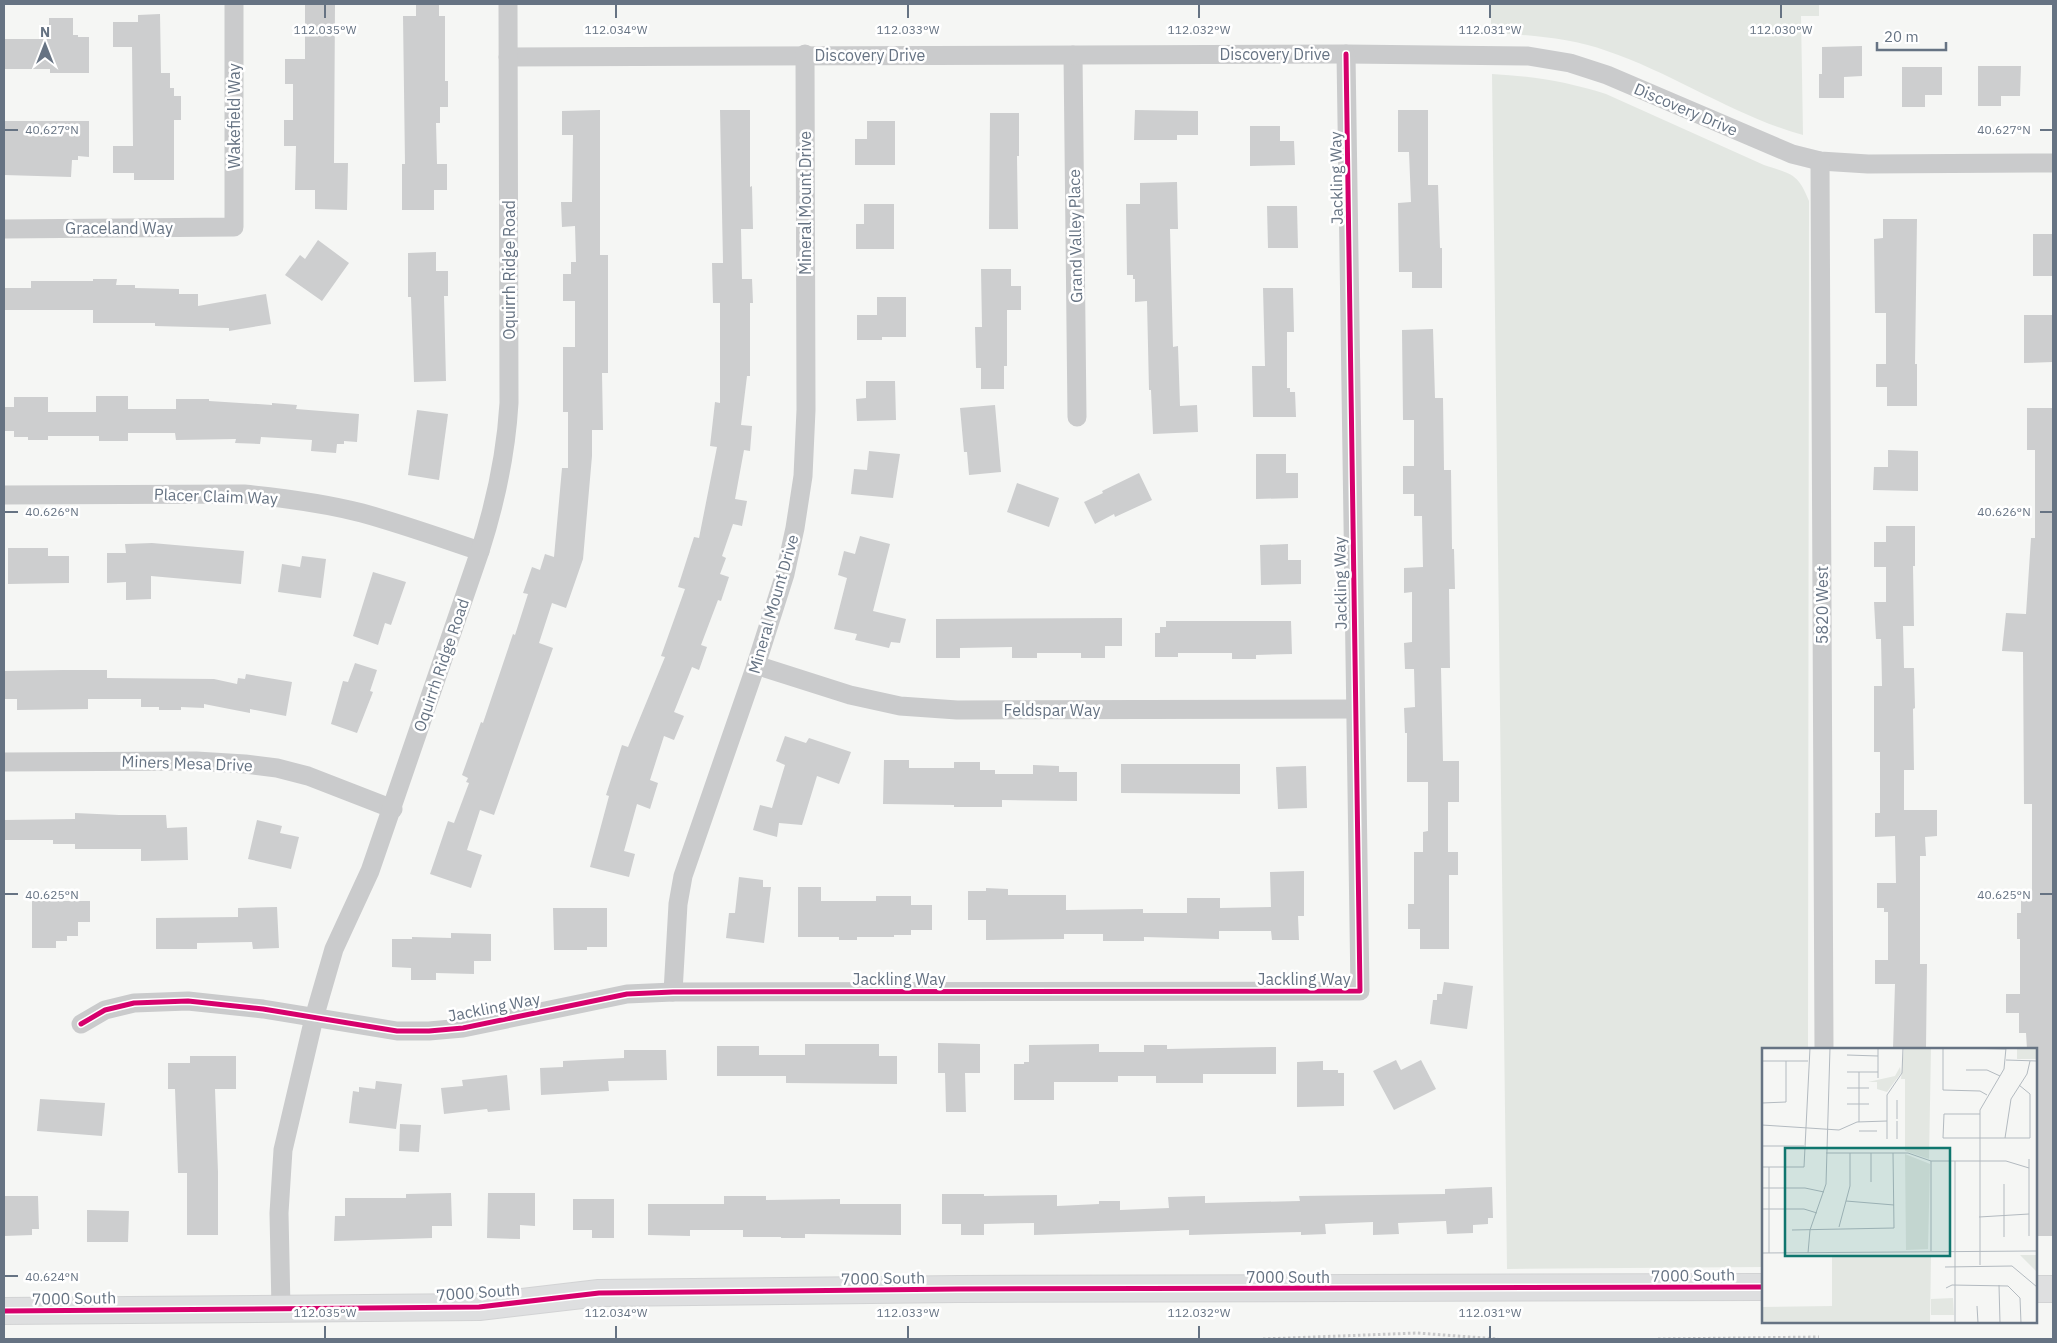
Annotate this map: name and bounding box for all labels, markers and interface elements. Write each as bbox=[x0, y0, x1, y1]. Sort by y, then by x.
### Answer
north arrow bbox=[20, 20, 70, 70]
scale bar bbox=[1877, 20, 1946, 52]
text: 112.035°W bbox=[294, 22, 357, 37]
text: 112.034°W bbox=[585, 22, 648, 37]
text: 112.033°W bbox=[877, 22, 940, 37]
text: 112.032°W bbox=[1168, 22, 1231, 37]
text: 112.031°W bbox=[1459, 22, 1522, 37]
text: 112.030°W bbox=[1750, 22, 1813, 37]
text: N bbox=[40, 23, 50, 41]
text: 20 m bbox=[1884, 27, 1919, 46]
street label: Discovery Drive bbox=[1220, 44, 1331, 64]
street label: Discovery Drive bbox=[815, 45, 926, 65]
street label: Wakefield Way bbox=[224, 63, 244, 169]
street label: Discovery Drive bbox=[1631, 78, 1741, 140]
text: 40.627°N bbox=[25, 122, 79, 137]
text: 40.627°N bbox=[1977, 122, 2031, 137]
street label: Mineral Mount Drive bbox=[795, 131, 815, 275]
street label: Jackling Way bbox=[1325, 131, 1347, 225]
street label: Grand Valley Place bbox=[1064, 169, 1086, 303]
street label: Oquirrh Ridge Road bbox=[499, 200, 519, 340]
street label: Graceland Way bbox=[65, 218, 173, 238]
street label: Placer Claim Way bbox=[154, 484, 278, 508]
text: 40.626°N bbox=[25, 504, 79, 519]
text: 40.626°N bbox=[1977, 504, 2031, 519]
street label: Mineral Mount Drive bbox=[744, 532, 803, 676]
street label: Jackling Way bbox=[1329, 536, 1351, 630]
street label: 5820 West bbox=[1812, 566, 1832, 644]
street label: Oquirrh Ridge Road bbox=[409, 596, 473, 734]
street label: Feldspar Way bbox=[1004, 700, 1100, 720]
street label: Miners Mesa Drive bbox=[121, 751, 253, 775]
text: 40.625°N bbox=[25, 887, 79, 902]
text: 40.625°N bbox=[1977, 887, 2031, 902]
street label: Jackling Way bbox=[852, 969, 946, 989]
street label: Jackling Way bbox=[1257, 969, 1351, 989]
street label: Jackling Way bbox=[446, 988, 542, 1026]
inset map bbox=[1762, 1048, 2037, 1323]
street label: 7000 South bbox=[1651, 1264, 1735, 1286]
street label: 7000 South bbox=[841, 1267, 925, 1289]
street label: 7000 South bbox=[1246, 1267, 1330, 1287]
text: 40.624°N bbox=[25, 1269, 79, 1284]
street label: 7000 South bbox=[435, 1279, 521, 1305]
street label: 7000 South bbox=[32, 1287, 116, 1309]
text: 112.035°W bbox=[294, 1305, 357, 1320]
text: 112.034°W bbox=[585, 1305, 648, 1320]
text: 112.033°W bbox=[877, 1305, 940, 1320]
text: 112.032°W bbox=[1168, 1305, 1231, 1320]
text: 112.031°W bbox=[1459, 1305, 1522, 1320]

